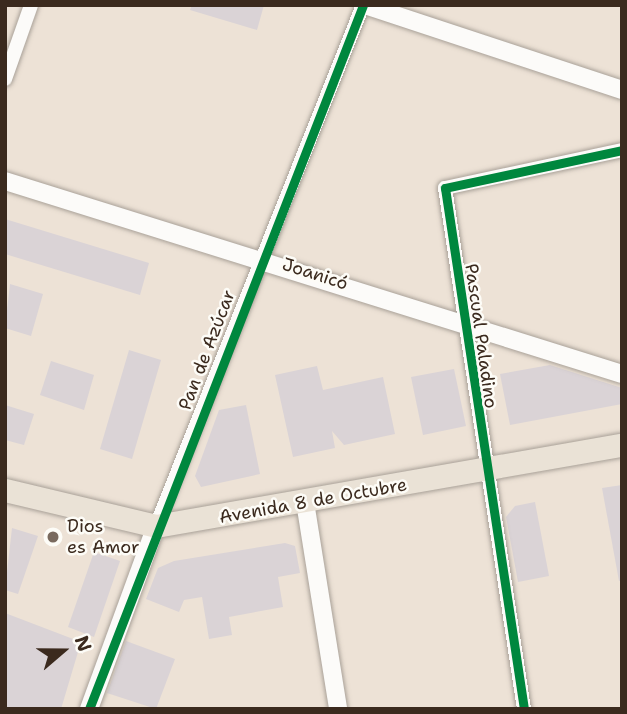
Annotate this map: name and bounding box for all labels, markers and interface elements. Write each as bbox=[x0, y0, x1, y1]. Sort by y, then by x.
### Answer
street label: Joanicó bbox=[279, 253, 351, 295]
street label: Pascual Paladino bbox=[460, 262, 502, 410]
street label: Pan de Azúcar bbox=[174, 287, 240, 413]
street label: Avenida 8 de Octubre bbox=[217, 474, 409, 528]
place label: Dios es Amor bbox=[67, 516, 140, 558]
marker: Dios es Amor bbox=[45, 529, 61, 545]
north arrow bbox=[28, 616, 98, 686]
text: N bbox=[69, 632, 98, 655]

